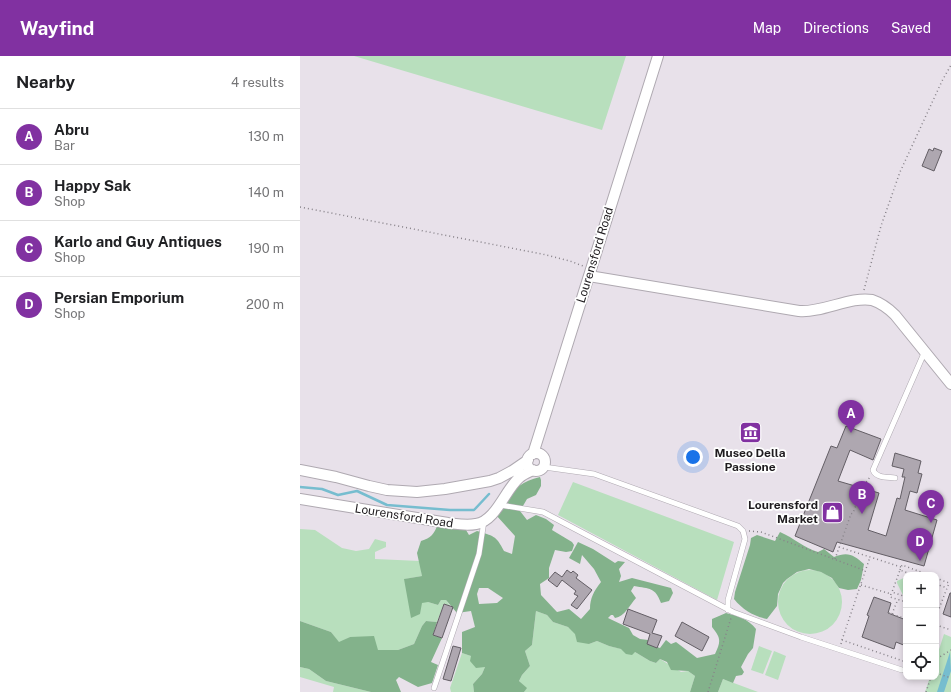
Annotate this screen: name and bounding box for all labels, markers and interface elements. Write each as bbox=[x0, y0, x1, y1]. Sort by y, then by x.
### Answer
text: Wayfind bbox=[20, 17, 94, 39]
text: Map bbox=[753, 20, 781, 36]
text: Directions bbox=[803, 20, 869, 36]
text: Saved bbox=[891, 20, 931, 36]
text: Nearby bbox=[16, 72, 75, 92]
text: 4 results bbox=[231, 75, 284, 90]
text: Abru bbox=[54, 121, 89, 138]
text: A bbox=[24, 129, 34, 144]
text: 130 m bbox=[248, 129, 284, 144]
text: Bar bbox=[54, 138, 75, 153]
text: Happy Sak bbox=[54, 177, 131, 194]
text: B bbox=[25, 185, 33, 200]
text: 140 m bbox=[248, 185, 284, 200]
text: Shop bbox=[54, 194, 85, 209]
street label: Lourensford Road bbox=[574, 205, 616, 305]
text: Karlo and Guy Antiques bbox=[54, 233, 222, 250]
text: C bbox=[24, 241, 34, 256]
text: 190 m bbox=[248, 241, 284, 256]
text: Shop bbox=[54, 250, 85, 265]
text: Persian Emporium bbox=[54, 289, 184, 306]
text: D bbox=[24, 297, 34, 312]
text: 200 m bbox=[246, 297, 284, 312]
text: Shop bbox=[54, 306, 85, 321]
pin: A bbox=[838, 400, 864, 433]
museum icon: Museo Della Passione bbox=[737, 419, 763, 445]
place label: Museo Della Passione bbox=[715, 446, 786, 474]
your location bbox=[683, 447, 703, 467]
pin: B bbox=[849, 481, 875, 514]
pin: C bbox=[918, 490, 944, 523]
place label: Lourensford Market bbox=[748, 498, 818, 526]
shop icon: Lourensford Market bbox=[820, 499, 846, 525]
street label: Lourensford Road bbox=[354, 501, 454, 531]
pin: D bbox=[907, 528, 933, 561]
map controls bbox=[903, 572, 939, 680]
button: + bbox=[903, 572, 939, 608]
button: − bbox=[903, 608, 939, 644]
button: locate bbox=[903, 644, 939, 680]

